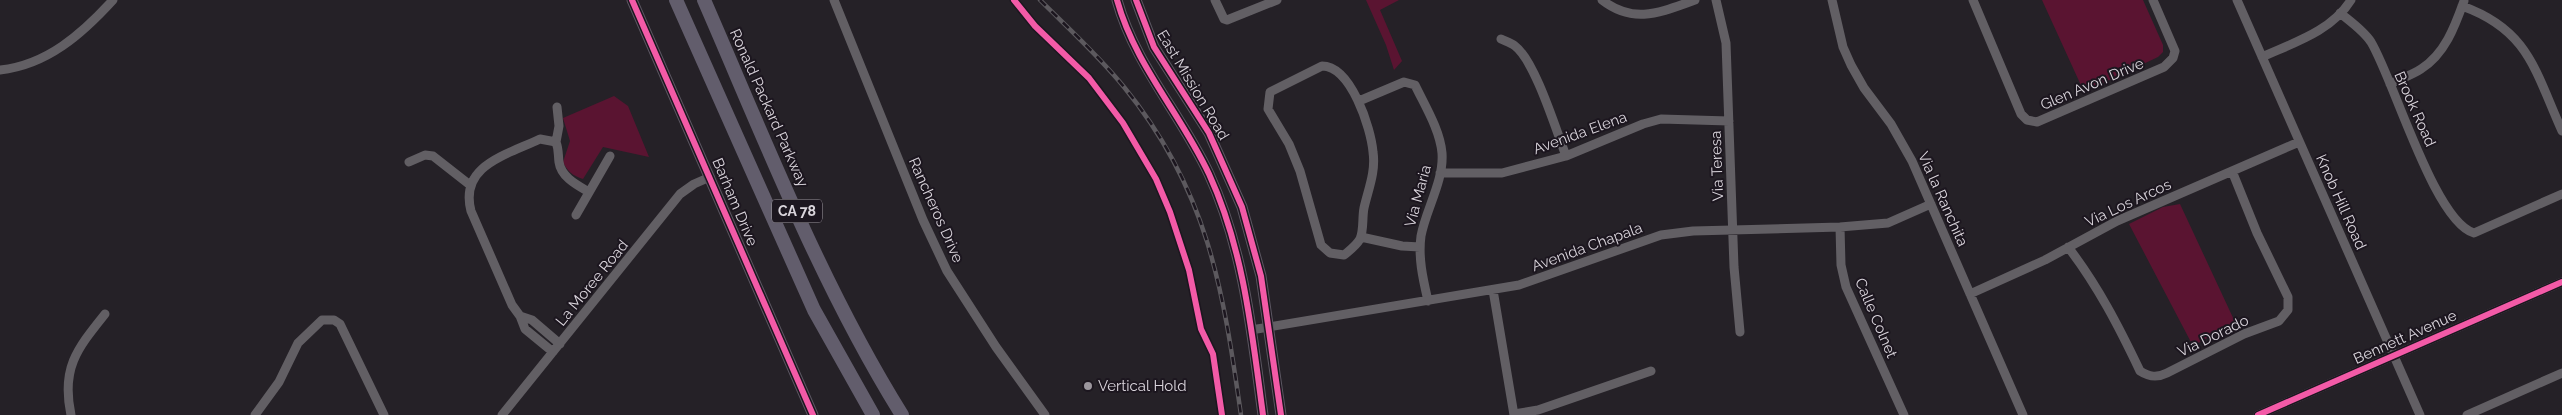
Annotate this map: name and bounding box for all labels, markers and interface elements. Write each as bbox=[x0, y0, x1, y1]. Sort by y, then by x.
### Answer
street label: Ronald Packard Parkway bbox=[726, 26, 812, 190]
street label: East Mission Road bbox=[1153, 27, 1233, 143]
street label: Glen Avon Drive bbox=[2038, 54, 2146, 114]
street label: Brook Road bbox=[2390, 69, 2440, 149]
street label: Avenida Elena bbox=[1531, 108, 1629, 158]
street label: Via Teresa bbox=[1707, 130, 1727, 202]
street label: Via la Ranchita bbox=[1914, 149, 1972, 249]
street label: Knob Hill Road bbox=[2312, 152, 2370, 252]
street label: Barham Drive bbox=[708, 155, 762, 249]
street label: Rancheros Drive bbox=[905, 155, 967, 266]
street label: Via Maria bbox=[1401, 163, 1435, 229]
street label: Via Los Arcos bbox=[2082, 175, 2174, 231]
road number: CA 78 bbox=[772, 200, 822, 222]
street label: Avenida Chapala bbox=[1529, 219, 1645, 275]
street label: La Moree Road bbox=[552, 236, 632, 330]
street label: Calle Colnet bbox=[1851, 275, 1901, 361]
street label: Bennett Avenue bbox=[2351, 306, 2460, 368]
street label: Via Dorado bbox=[2175, 311, 2252, 361]
place label: Vertical Hold bbox=[1098, 377, 1187, 395]
marker: Vertical Hold bbox=[1082, 380, 1094, 392]

